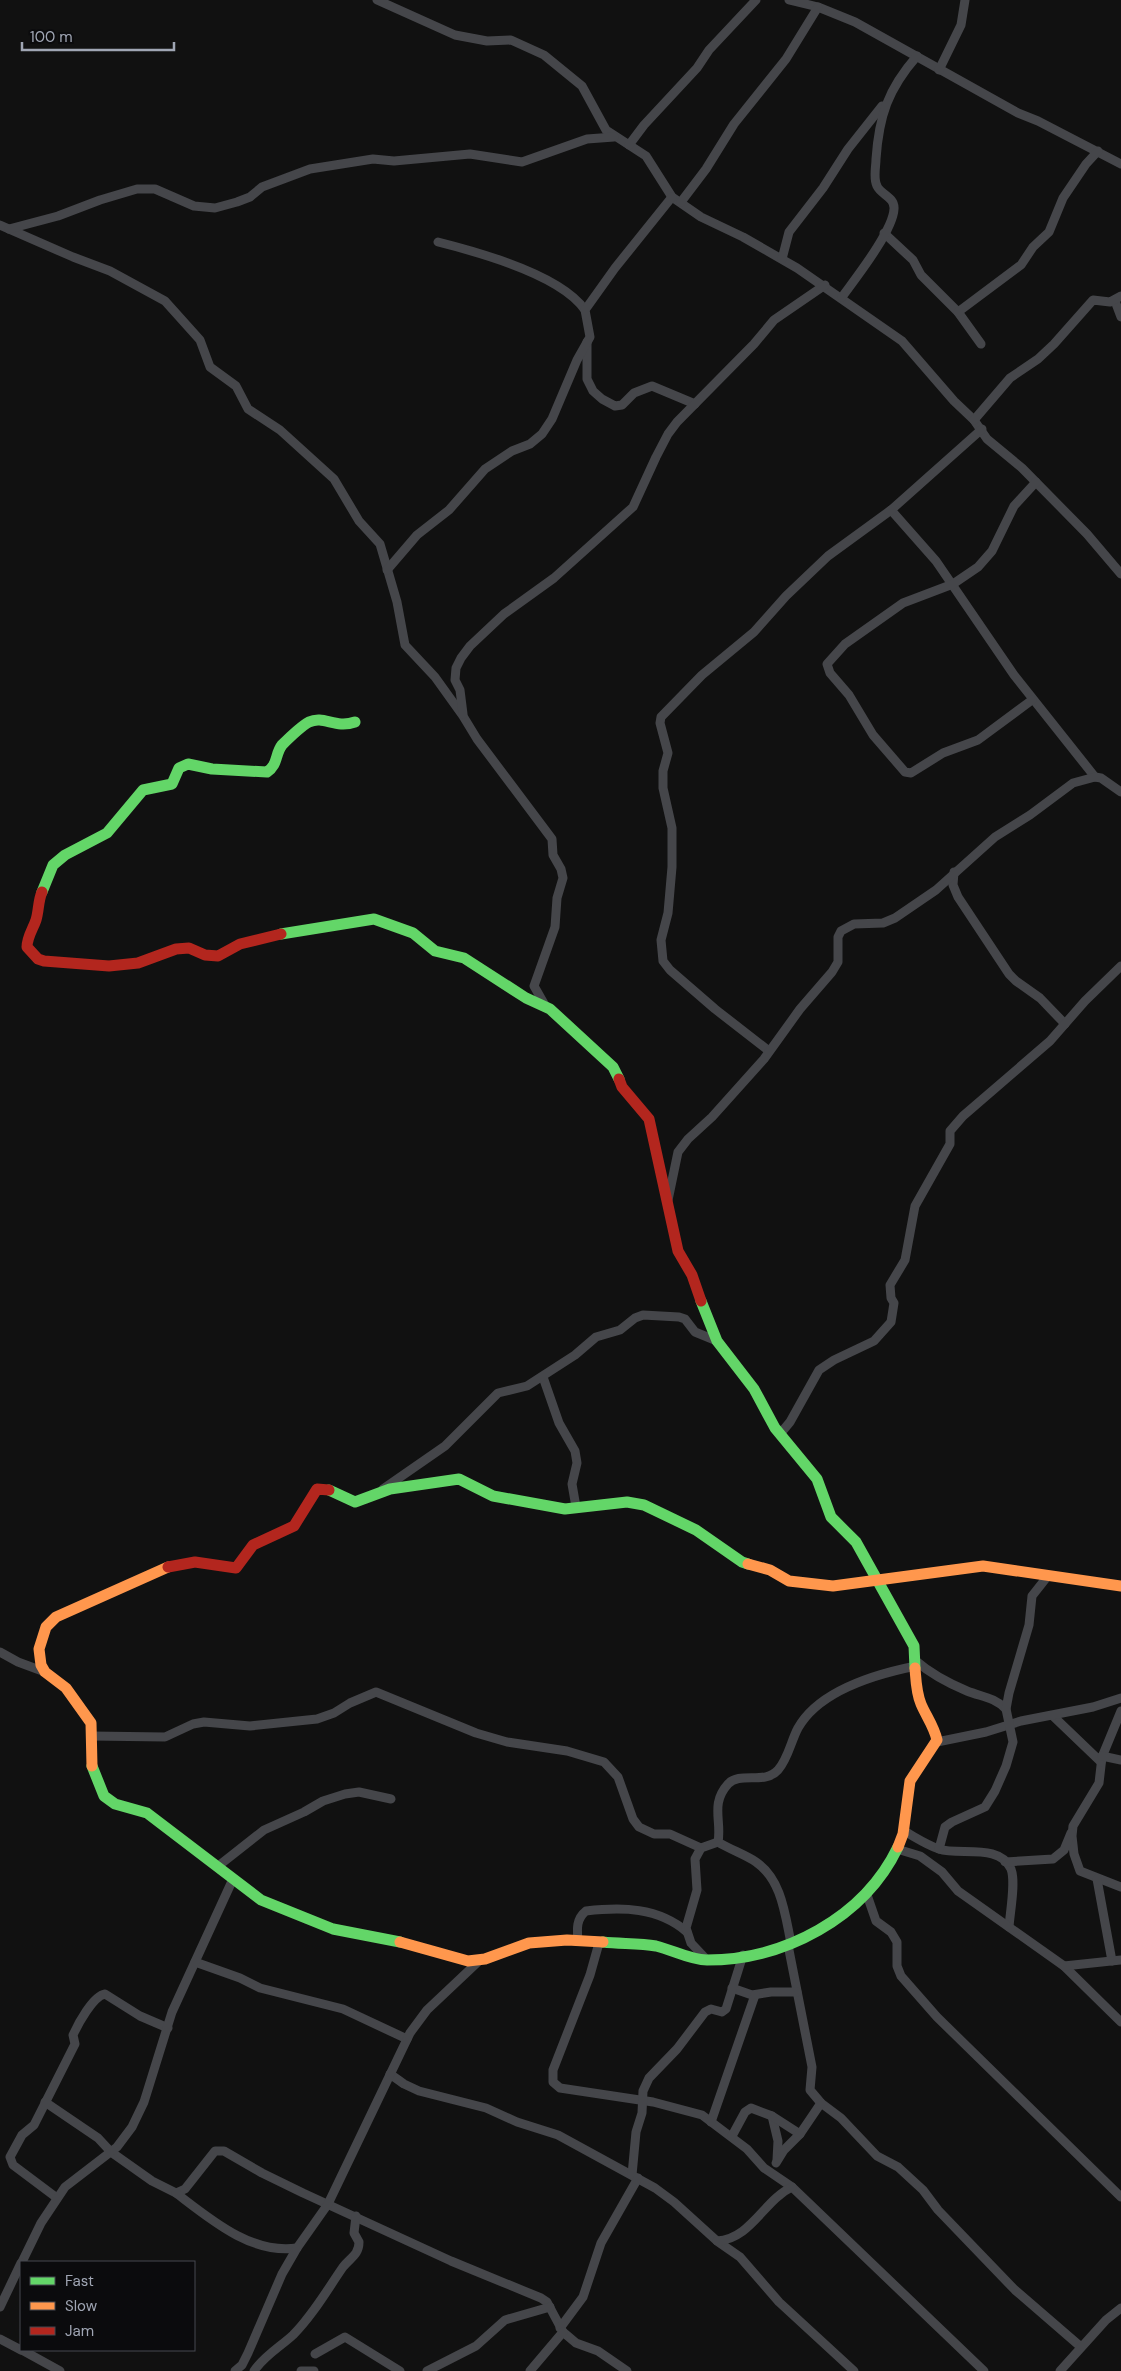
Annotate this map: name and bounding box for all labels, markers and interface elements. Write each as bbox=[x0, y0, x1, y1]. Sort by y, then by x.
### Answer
scale bar bbox=[22, 20, 175, 52]
text: 100 m bbox=[30, 27, 73, 47]
legend bbox=[20, 2261, 195, 2351]
text: Fast bbox=[65, 2271, 94, 2291]
text: Slow bbox=[65, 2296, 98, 2316]
text: Jam bbox=[65, 2321, 94, 2341]

